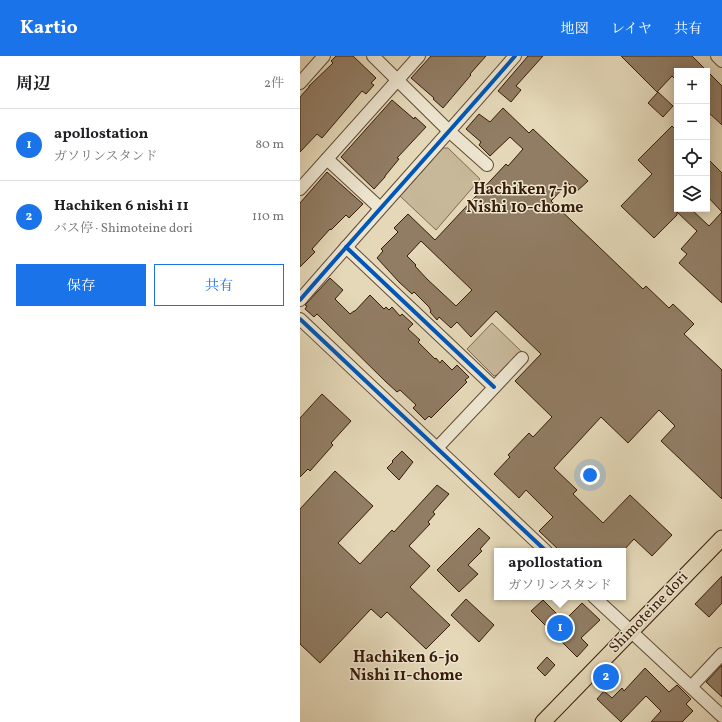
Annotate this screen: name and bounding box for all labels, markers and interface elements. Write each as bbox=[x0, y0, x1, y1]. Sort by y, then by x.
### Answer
text: Kartio bbox=[20, 15, 78, 41]
text: 地図 bbox=[561, 20, 589, 39]
text: レイヤ bbox=[611, 20, 652, 39]
text: 共有 bbox=[674, 20, 702, 39]
map controls bbox=[674, 68, 710, 212]
button: + bbox=[674, 68, 710, 104]
text: 周辺 bbox=[16, 73, 50, 96]
text: 2件 bbox=[264, 75, 284, 93]
button: − bbox=[674, 104, 710, 140]
text: apollostation bbox=[54, 124, 148, 145]
text: 1 bbox=[26, 136, 32, 154]
text: 80 m bbox=[255, 136, 284, 154]
button: locate bbox=[674, 140, 710, 176]
text: ガソリンスタンド bbox=[54, 148, 158, 166]
button: layers bbox=[674, 176, 710, 212]
district label: Hachiken 7-jo Nishi 10-chome bbox=[466, 179, 584, 219]
text: Hachiken 6 nishi 11 bbox=[54, 196, 189, 217]
text: 2 bbox=[26, 208, 32, 226]
text: 110 m bbox=[252, 208, 284, 226]
text: バス停 · Shimoteine dori bbox=[54, 220, 193, 238]
button: 保存 bbox=[16, 264, 146, 306]
button: 共有 bbox=[154, 264, 284, 306]
your location bbox=[580, 465, 600, 485]
popup bbox=[494, 548, 626, 600]
text: apollostation bbox=[508, 553, 603, 574]
street label: Shimoteine dori bbox=[605, 568, 693, 658]
text: ガソリンスタンド bbox=[508, 577, 612, 595]
pin: 1 bbox=[547, 613, 573, 643]
district label: Hachiken 6-jo Nishi 11-chome bbox=[349, 647, 463, 687]
pin: 2 bbox=[593, 662, 619, 692]

